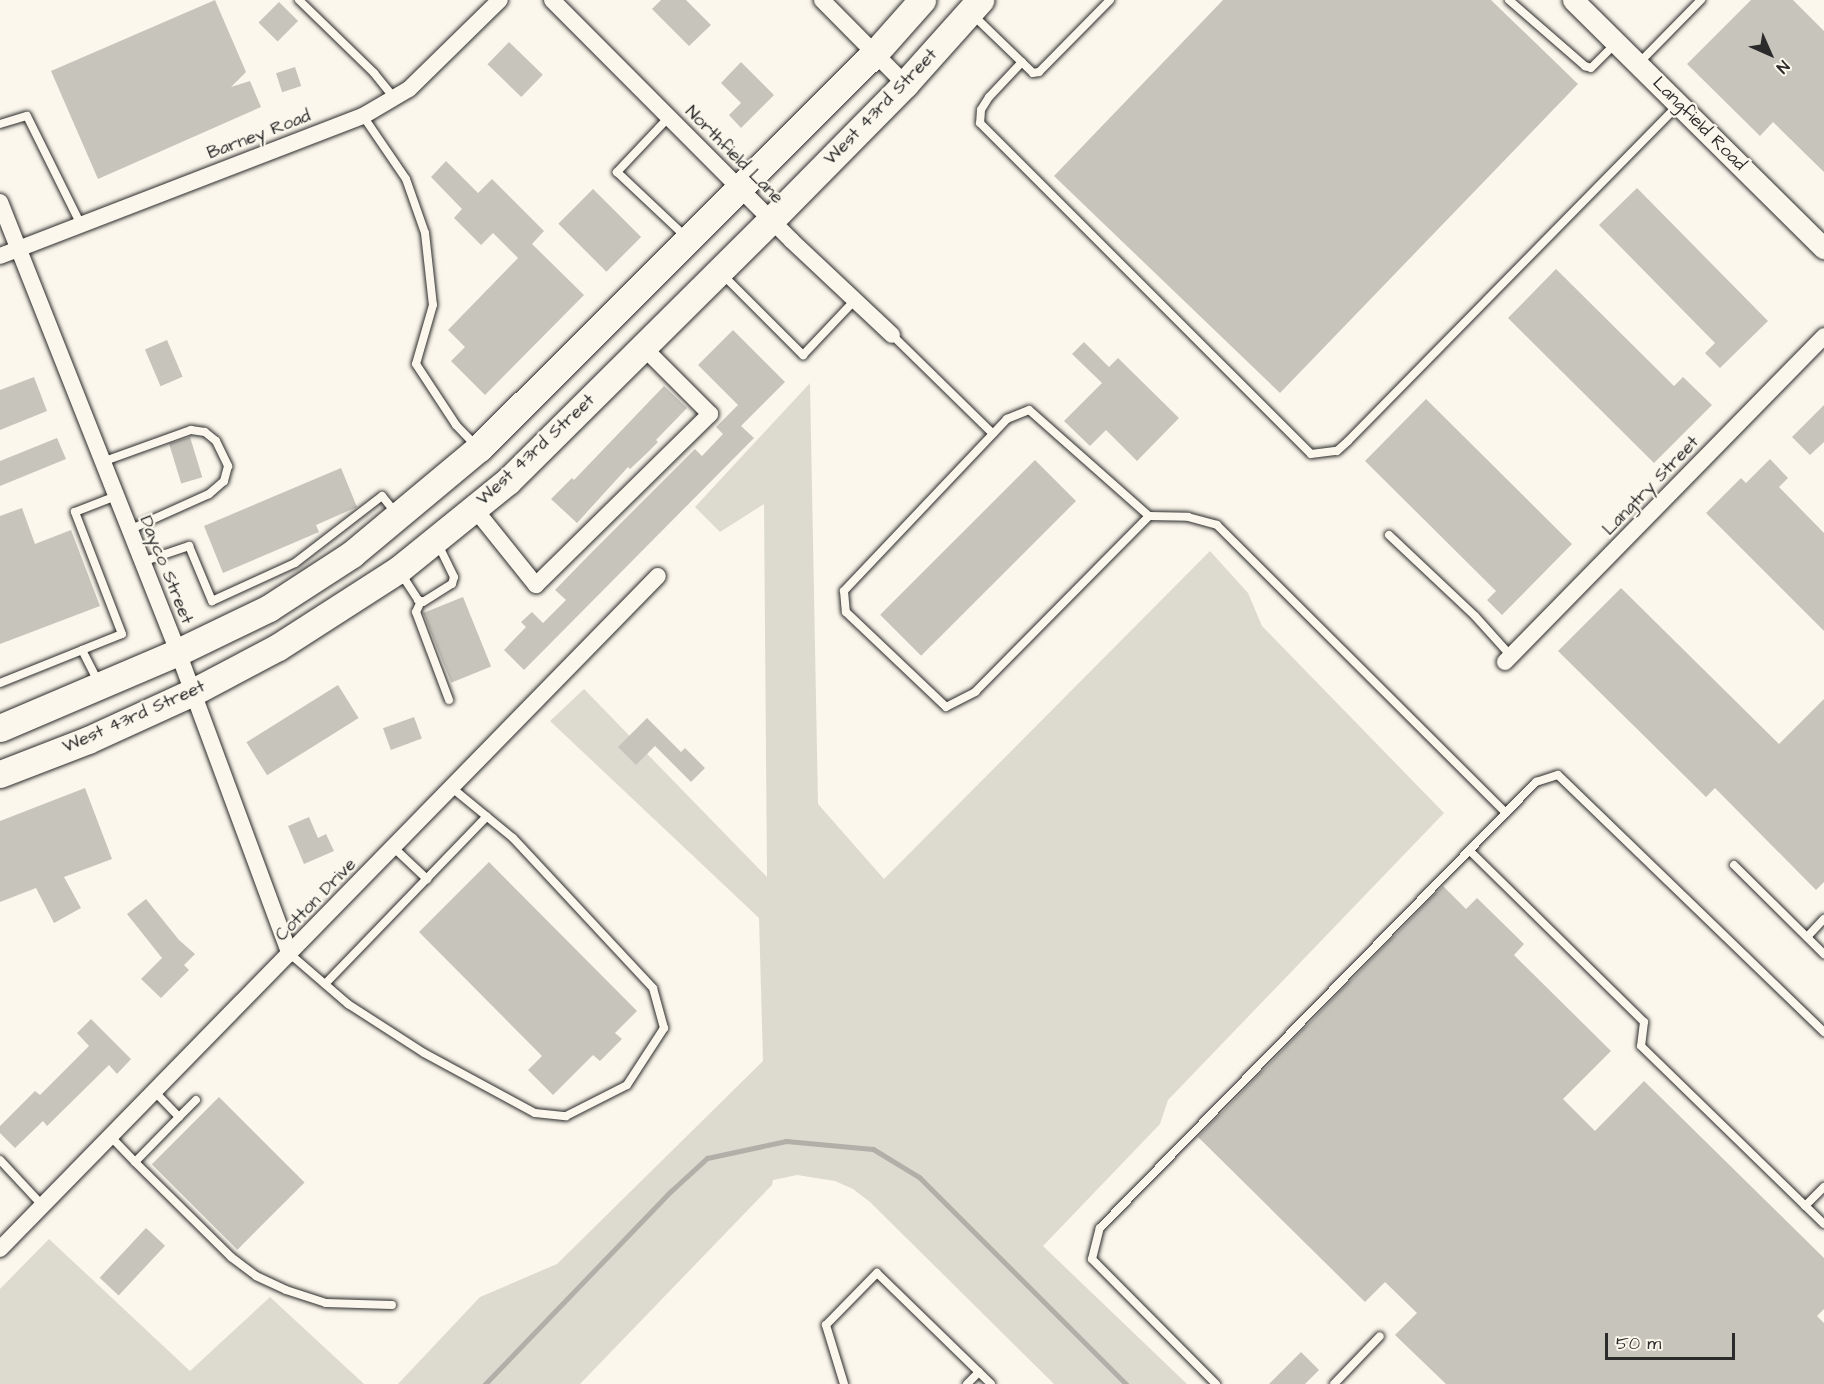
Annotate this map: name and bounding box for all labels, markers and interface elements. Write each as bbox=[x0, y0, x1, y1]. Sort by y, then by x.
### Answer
north arrow bbox=[1740, 24, 1800, 84]
street label: West 43rd Street bbox=[820, 44, 942, 170]
text: N bbox=[1771, 55, 1794, 78]
street label: Langfield Road bbox=[1648, 73, 1750, 175]
street label: Northfield Lane bbox=[680, 101, 788, 209]
street label: Barney Road bbox=[204, 105, 314, 165]
street label: West 43rd Street bbox=[473, 390, 599, 510]
street label: Langtry Street bbox=[1598, 432, 1704, 540]
street label: Dayco Street bbox=[134, 513, 198, 627]
street label: West 43rd Street bbox=[59, 676, 209, 758]
street label: Cotton Drive bbox=[271, 854, 361, 946]
scale bar bbox=[1608, 1321, 1738, 1359]
text: 50 m bbox=[1616, 1331, 1661, 1356]

